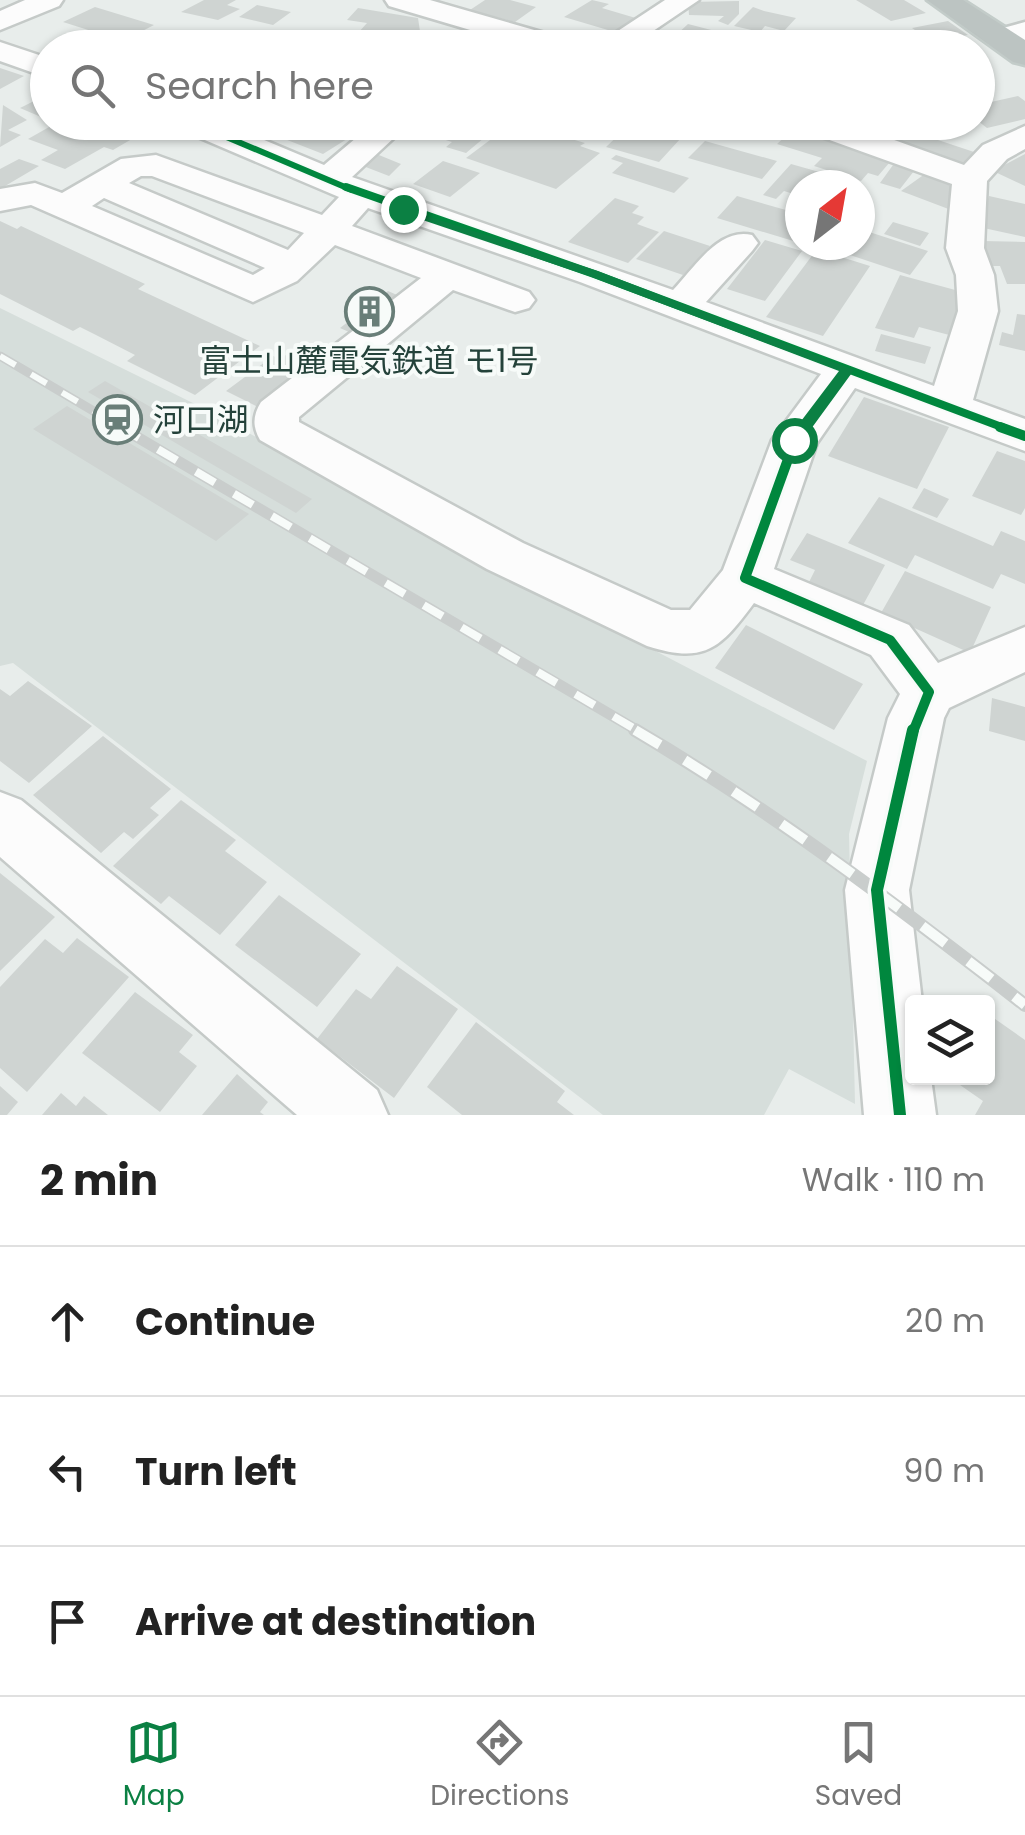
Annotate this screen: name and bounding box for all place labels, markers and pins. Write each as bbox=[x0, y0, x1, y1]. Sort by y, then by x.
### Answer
building icon: 富士山麓電気鉄道 モ1号 bbox=[343, 285, 395, 337]
place label: 富士山麓電気鉄道 モ1号 bbox=[200, 338, 538, 383]
station icon: 河口湖 bbox=[92, 394, 144, 446]
place label: 河口湖 bbox=[153, 397, 249, 442]

